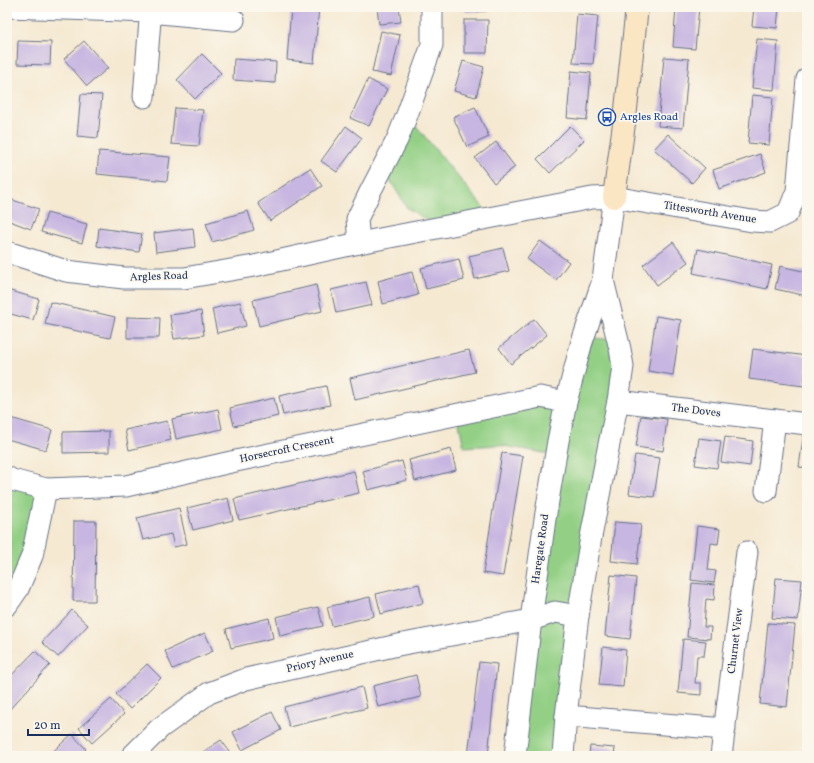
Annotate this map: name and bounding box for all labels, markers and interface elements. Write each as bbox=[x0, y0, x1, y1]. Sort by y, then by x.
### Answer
bus stop icon: Argles Road bbox=[597, 107, 617, 127]
place label: Argles Road bbox=[620, 110, 678, 125]
street label: Tittesworth Avenue bbox=[662, 198, 758, 228]
street label: Argles Road bbox=[130, 268, 188, 286]
street label: The Doves bbox=[670, 401, 722, 422]
street label: Horsecroft Crescent bbox=[238, 433, 336, 467]
street label: Haregate Road bbox=[529, 513, 553, 585]
street label: Churnet View bbox=[725, 607, 748, 675]
street label: Priory Avenue bbox=[285, 647, 355, 677]
scale bar bbox=[28, 711, 89, 737]
text: 20 m bbox=[34, 718, 61, 734]

